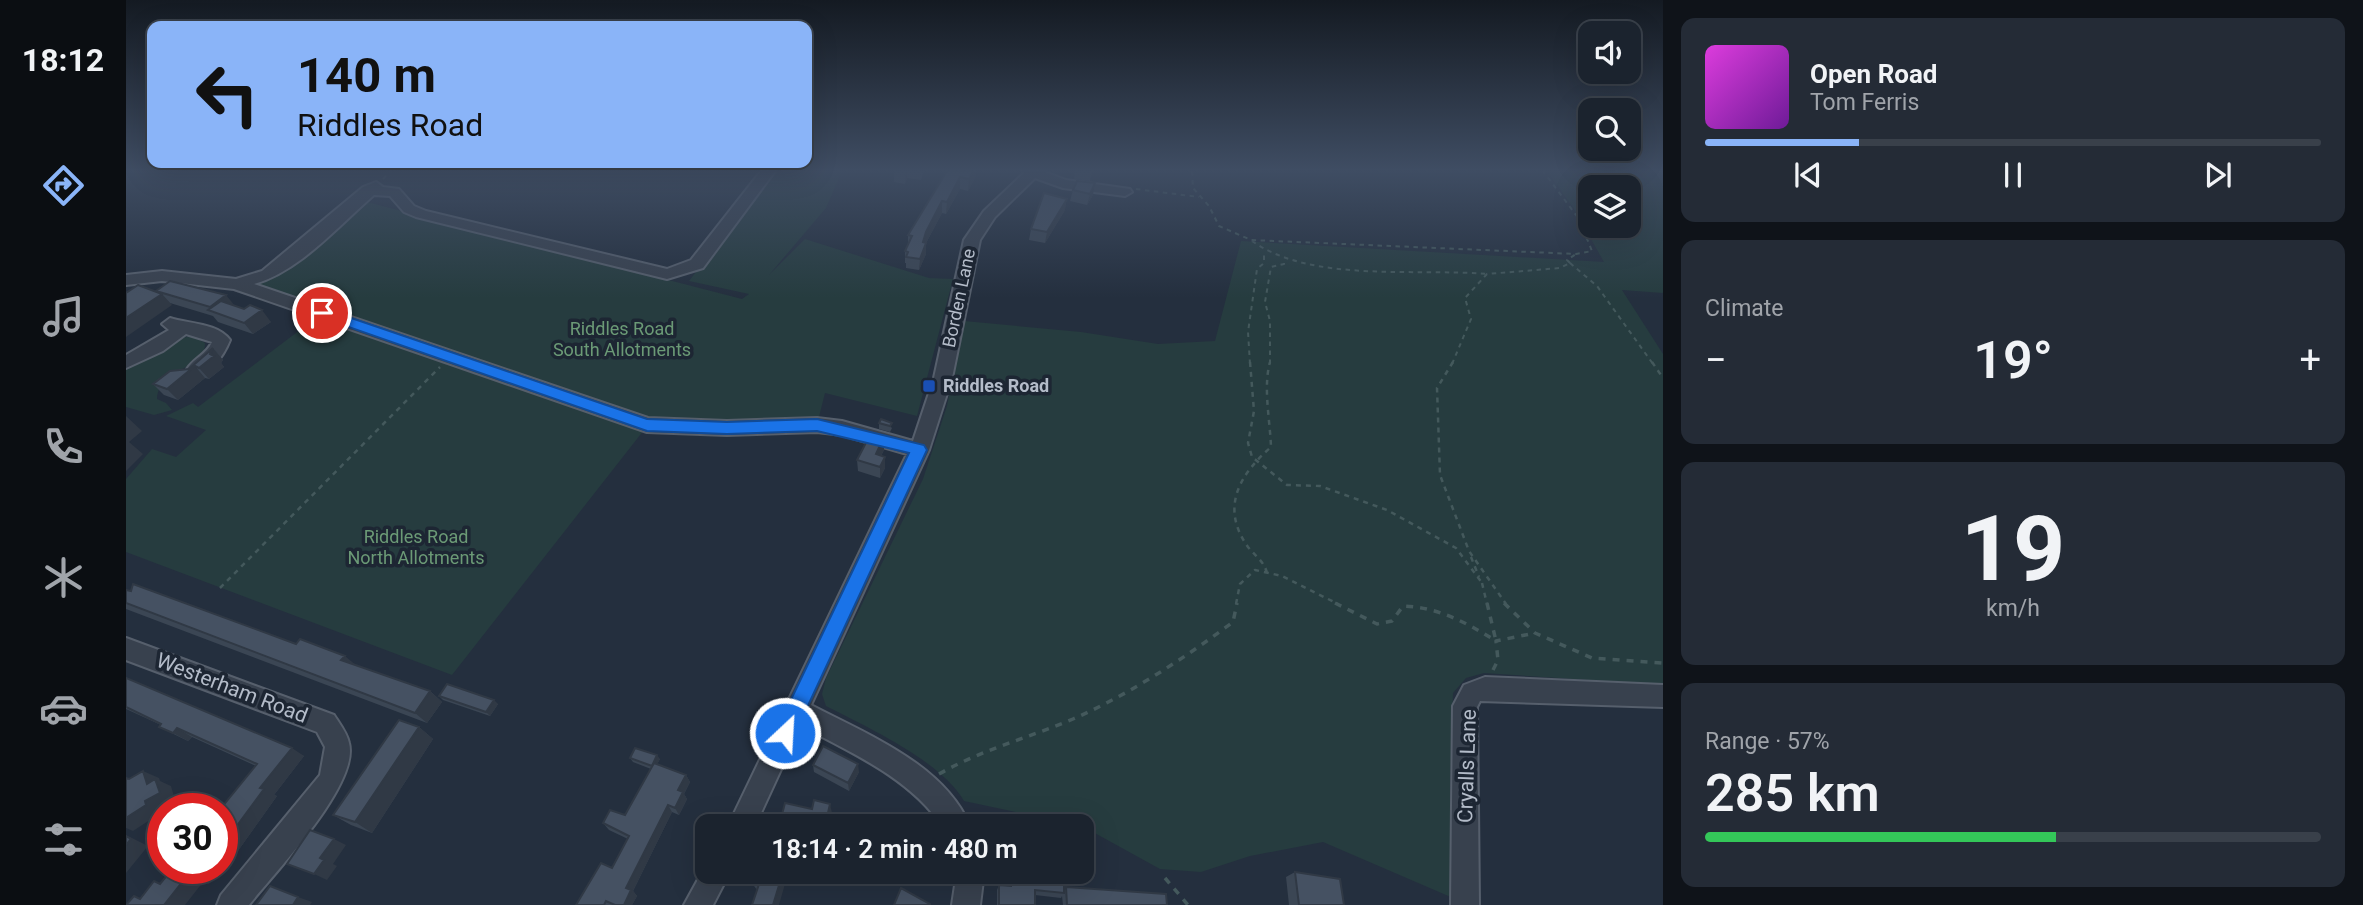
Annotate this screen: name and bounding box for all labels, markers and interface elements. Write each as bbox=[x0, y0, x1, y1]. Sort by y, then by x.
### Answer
map controls bbox=[1578, 21, 1641, 238]
button: sound bbox=[1578, 21, 1641, 84]
text: 18:12 bbox=[22, 41, 104, 79]
text: 140 m bbox=[297, 47, 436, 104]
icon: left bbox=[182, 49, 273, 140]
text: Open Road bbox=[1810, 59, 1938, 89]
text: Tom Ferris bbox=[1810, 89, 1919, 116]
button: search bbox=[1578, 98, 1641, 161]
text: Riddles Road bbox=[297, 106, 483, 144]
icon: previous bbox=[1789, 156, 1827, 194]
icon: pause bbox=[1994, 156, 2032, 194]
icon: next bbox=[2199, 156, 2237, 194]
icon: directions bbox=[39, 161, 88, 210]
button: layers bbox=[1578, 175, 1641, 238]
street label: Borden Lane bbox=[938, 247, 979, 349]
pin bbox=[292, 283, 352, 343]
icon: music bbox=[39, 292, 88, 341]
icon: arrive bbox=[303, 294, 341, 332]
text: Climate bbox=[1705, 295, 1784, 322]
park label: Riddles Road South Allotments bbox=[553, 318, 691, 360]
text: 19° bbox=[1973, 330, 2053, 391]
text: − bbox=[1705, 338, 1727, 382]
text: + bbox=[2299, 338, 2321, 382]
place label: Riddles Road bbox=[943, 375, 1049, 396]
marker: Riddles Road bbox=[921, 378, 937, 394]
icon: phone bbox=[39, 422, 88, 471]
text: 19 bbox=[1961, 496, 2065, 602]
park label: Riddles Road North Allotments bbox=[347, 526, 485, 568]
icon: climate bbox=[39, 553, 88, 602]
text: km/h bbox=[1986, 595, 2040, 622]
street label: Westerham Road bbox=[153, 648, 311, 728]
icon: car bbox=[39, 684, 88, 733]
position arrow bbox=[748, 696, 822, 770]
street label: Cryalls Lane bbox=[1453, 709, 1481, 823]
text: Range · 57% bbox=[1705, 728, 1830, 755]
text: 285 km bbox=[1705, 763, 1880, 824]
speed limit sign: 30 bbox=[147, 793, 238, 884]
icon: filters bbox=[39, 815, 88, 864]
text: 18:14 · 2 min · 480 m bbox=[771, 834, 1018, 864]

